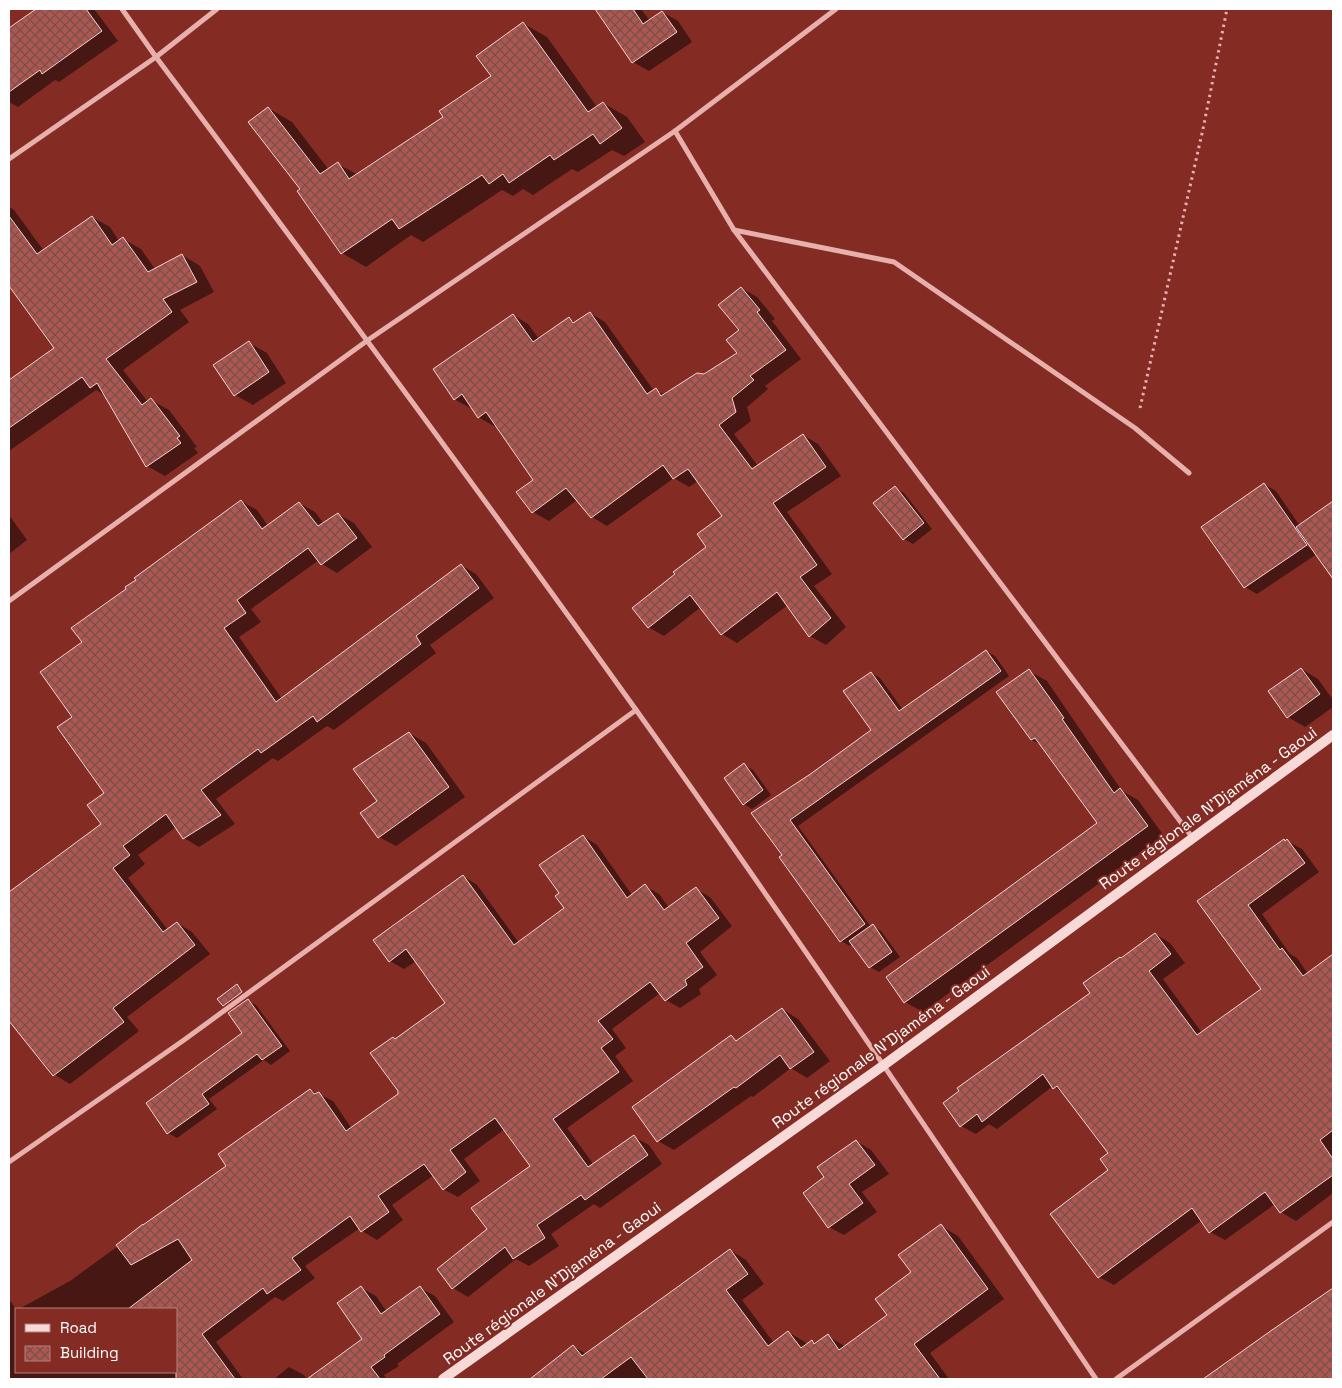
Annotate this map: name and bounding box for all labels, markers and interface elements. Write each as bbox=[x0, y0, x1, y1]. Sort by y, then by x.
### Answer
street label: Route régionale N'Djaména - Gaoui bbox=[1095, 722, 1321, 894]
street label: Route régionale N'Djaména - Gaoui bbox=[768, 961, 994, 1133]
street label: Route régionale N'Djaména - Gaoui bbox=[439, 1197, 665, 1369]
legend bbox=[15, 1308, 178, 1373]
text: Road bbox=[60, 1318, 97, 1337]
text: Building bbox=[60, 1343, 119, 1362]

